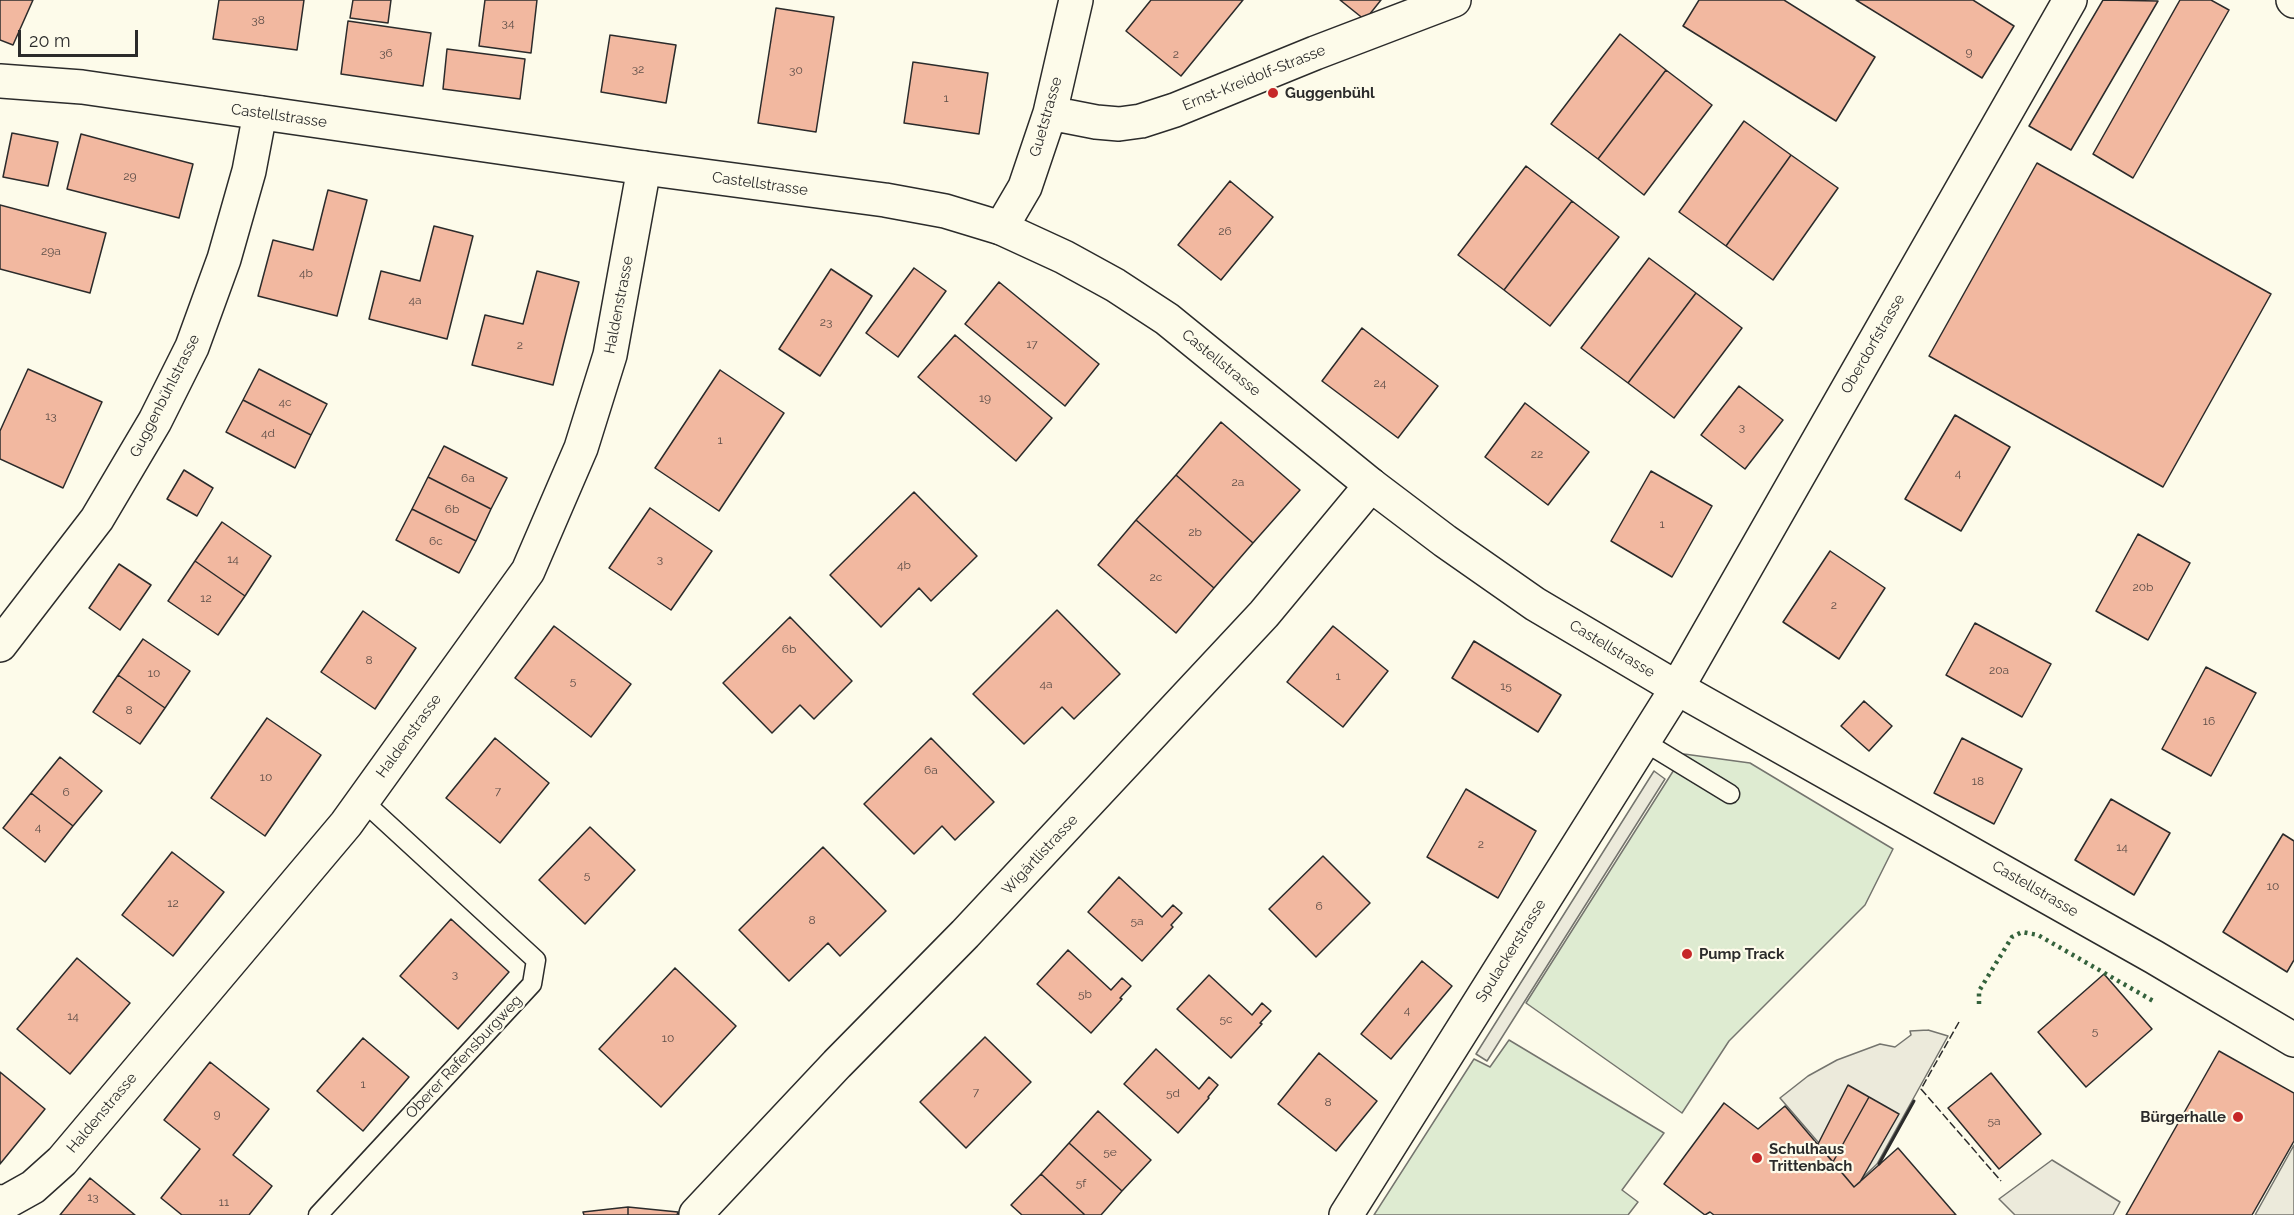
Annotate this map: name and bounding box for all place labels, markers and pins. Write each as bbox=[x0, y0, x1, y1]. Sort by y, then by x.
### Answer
place label: Guggenbühl bbox=[1285, 84, 1375, 102]
marker: Guggenbühl bbox=[1266, 86, 1280, 100]
place label: Pump Track bbox=[1699, 945, 1784, 963]
marker: Pump Track bbox=[1680, 947, 1694, 961]
place label: Bürgerhalle bbox=[2140, 1108, 2226, 1126]
marker: Bürgerhalle bbox=[2231, 1110, 2245, 1124]
place label: Schulhaus Trittenbach bbox=[1769, 1140, 1852, 1175]
marker: Schulhaus Trittenbach bbox=[1750, 1151, 1764, 1165]

